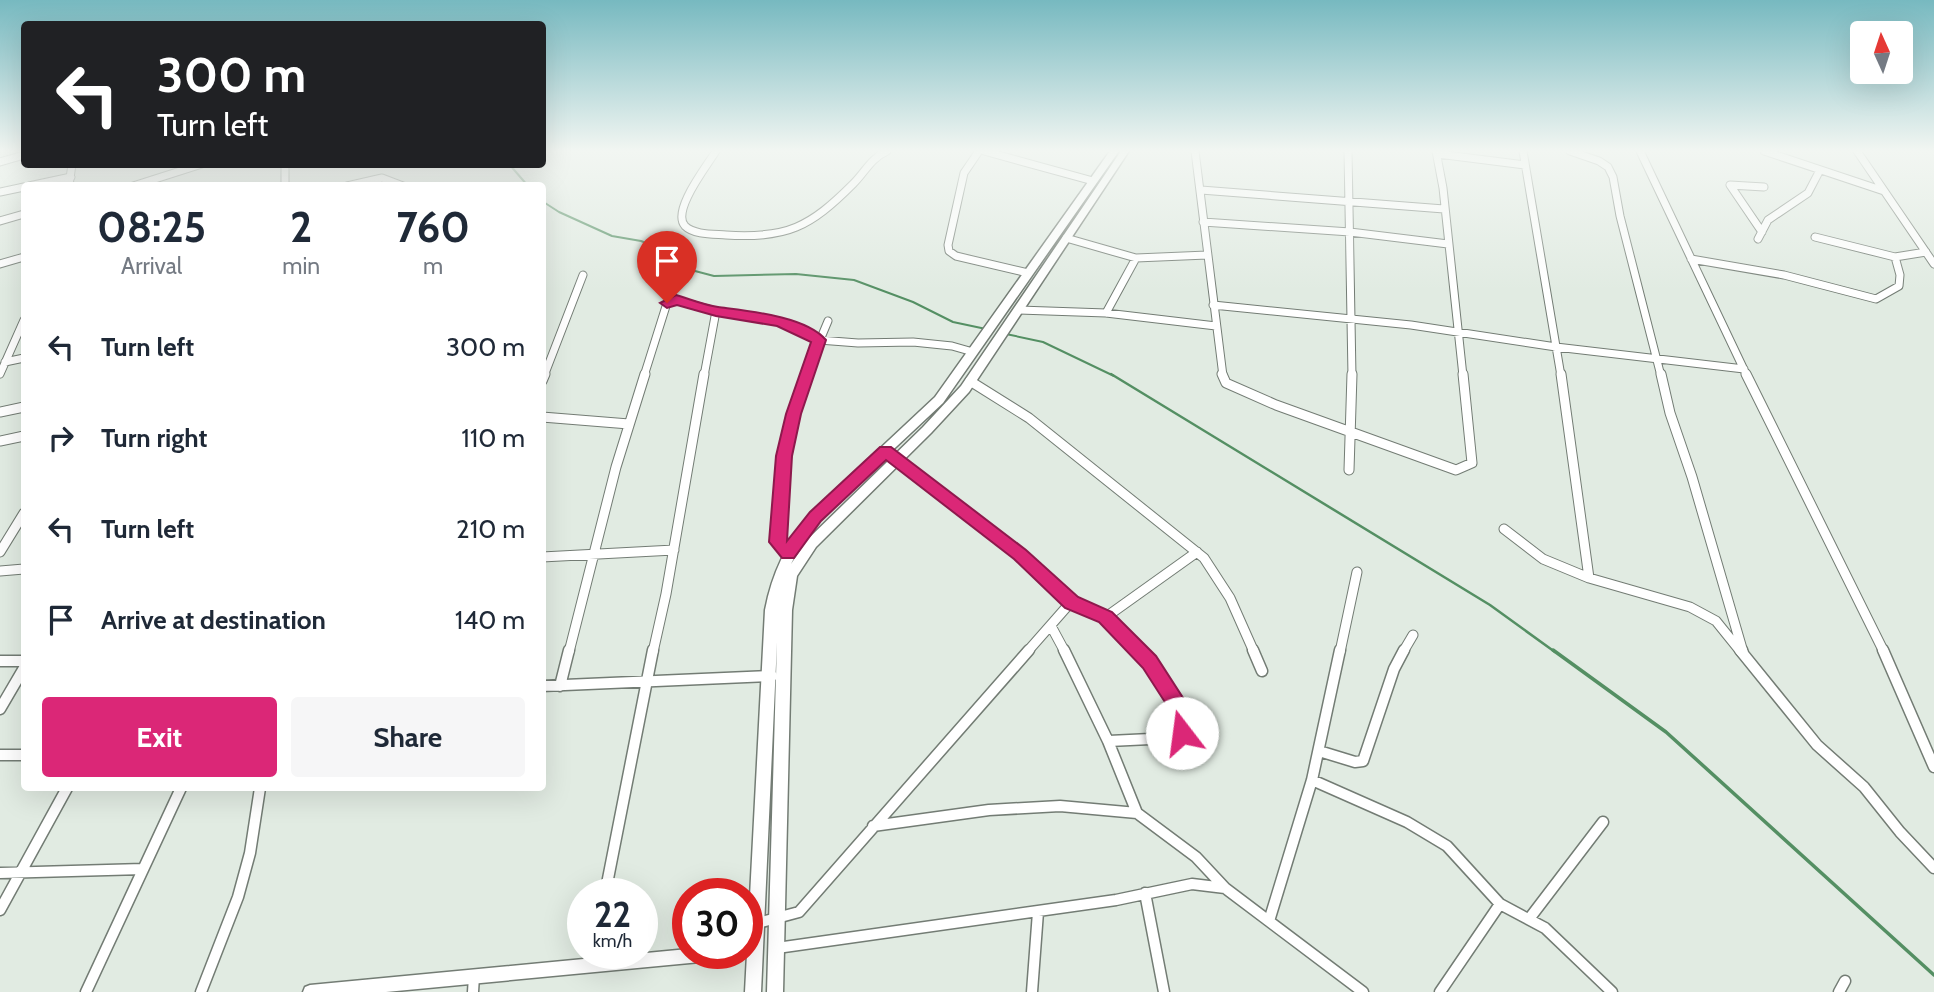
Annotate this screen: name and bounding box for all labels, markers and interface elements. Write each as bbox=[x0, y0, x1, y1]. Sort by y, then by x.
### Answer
north arrow bbox=[1850, 21, 1913, 84]
map controls bbox=[1850, 21, 1913, 84]
text: 300 m bbox=[157, 45, 306, 104]
icon: left bbox=[42, 49, 133, 140]
text: Turn left bbox=[157, 105, 268, 144]
text: 08:25 bbox=[97, 201, 206, 253]
text: 2 bbox=[290, 201, 312, 253]
text: 760 bbox=[396, 201, 470, 253]
pin bbox=[637, 231, 697, 303]
icon: arrive bbox=[648, 242, 686, 280]
text: Arrival bbox=[121, 252, 182, 280]
text: min bbox=[282, 252, 320, 280]
text: m bbox=[423, 252, 443, 280]
icon: left bbox=[42, 328, 80, 366]
text: Turn left bbox=[101, 331, 194, 363]
text: 300 m bbox=[446, 331, 525, 363]
icon: right bbox=[42, 419, 80, 457]
text: Turn right bbox=[101, 422, 207, 454]
text: 110 m bbox=[461, 422, 525, 454]
icon: left bbox=[42, 510, 80, 548]
text: Turn left bbox=[101, 513, 194, 545]
text: 210 m bbox=[456, 513, 525, 545]
icon: arrive bbox=[42, 601, 80, 639]
text: Arrive at destination bbox=[101, 604, 326, 636]
text: 140 m bbox=[455, 604, 525, 636]
position arrow bbox=[1145, 696, 1219, 770]
button: Exit bbox=[42, 697, 277, 777]
button: Share bbox=[291, 697, 525, 777]
speed limit sign: 30 bbox=[672, 878, 763, 969]
text: 22 bbox=[594, 893, 631, 936]
text: km/h bbox=[593, 930, 632, 952]

